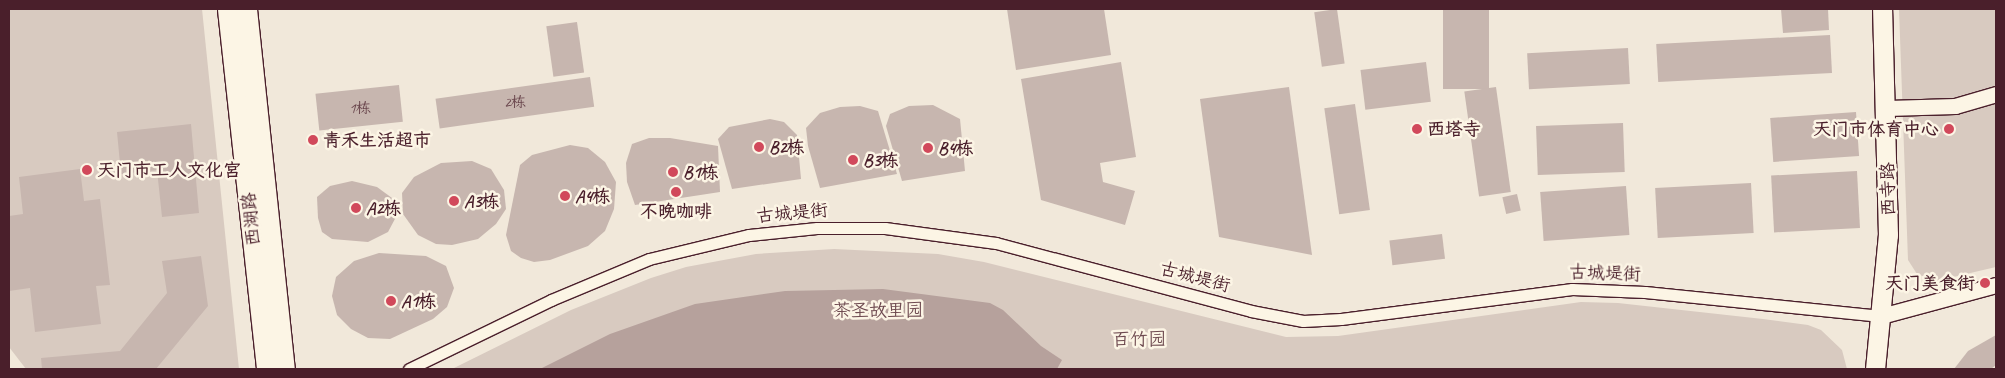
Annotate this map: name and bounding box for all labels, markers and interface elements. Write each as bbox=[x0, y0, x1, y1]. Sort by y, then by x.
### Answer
house number: 2栋 bbox=[504, 94, 526, 112]
house number: 1栋 bbox=[349, 100, 371, 118]
place label: 西塔寺 bbox=[1427, 118, 1481, 140]
place label: 天门市体育中心 bbox=[1813, 118, 1939, 140]
marker: 西塔寺 bbox=[1411, 123, 1423, 135]
marker: 天门市体育中心 bbox=[1943, 123, 1955, 135]
place label: 青禾生活超市 bbox=[323, 129, 431, 151]
marker: 青禾生活超市 bbox=[307, 134, 319, 146]
place label: B2栋 bbox=[769, 136, 805, 158]
place label: B4栋 bbox=[938, 137, 974, 159]
marker: B2栋 bbox=[753, 141, 765, 153]
marker: B4栋 bbox=[922, 142, 934, 154]
place label: B3栋 bbox=[863, 149, 899, 171]
marker: B3栋 bbox=[847, 154, 859, 166]
place label: 天门市工人文化宫 bbox=[97, 159, 241, 181]
place label: B1栋 bbox=[683, 161, 719, 183]
street label: 西寺路 bbox=[1877, 162, 1899, 216]
marker: 天门市工人文化宫 bbox=[81, 164, 93, 176]
marker: B1栋 bbox=[667, 166, 679, 178]
place label: A4栋 bbox=[575, 185, 610, 207]
marker: 不晚咖啡 bbox=[670, 186, 682, 198]
place label: A3栋 bbox=[464, 190, 499, 212]
marker: A4栋 bbox=[559, 190, 571, 202]
street label: 西湖路 bbox=[237, 191, 265, 247]
marker: A3栋 bbox=[448, 195, 460, 207]
place label: A2栋 bbox=[366, 197, 401, 219]
street label: 古城堤街 bbox=[755, 199, 829, 227]
place label: 不晚咖啡 bbox=[640, 200, 712, 222]
marker: A2栋 bbox=[350, 202, 362, 214]
street label: 古城堤街 bbox=[1157, 257, 1233, 297]
street label: 古城堤街 bbox=[1569, 261, 1641, 285]
place label: 天门美食街 bbox=[1885, 272, 1975, 294]
marker: 天门美食街 bbox=[1979, 277, 1991, 289]
place label: A1栋 bbox=[401, 290, 436, 312]
marker: A1栋 bbox=[385, 295, 397, 307]
park label: 茶圣故里园 bbox=[833, 299, 923, 321]
park label: 百竹园 bbox=[1112, 328, 1166, 350]

